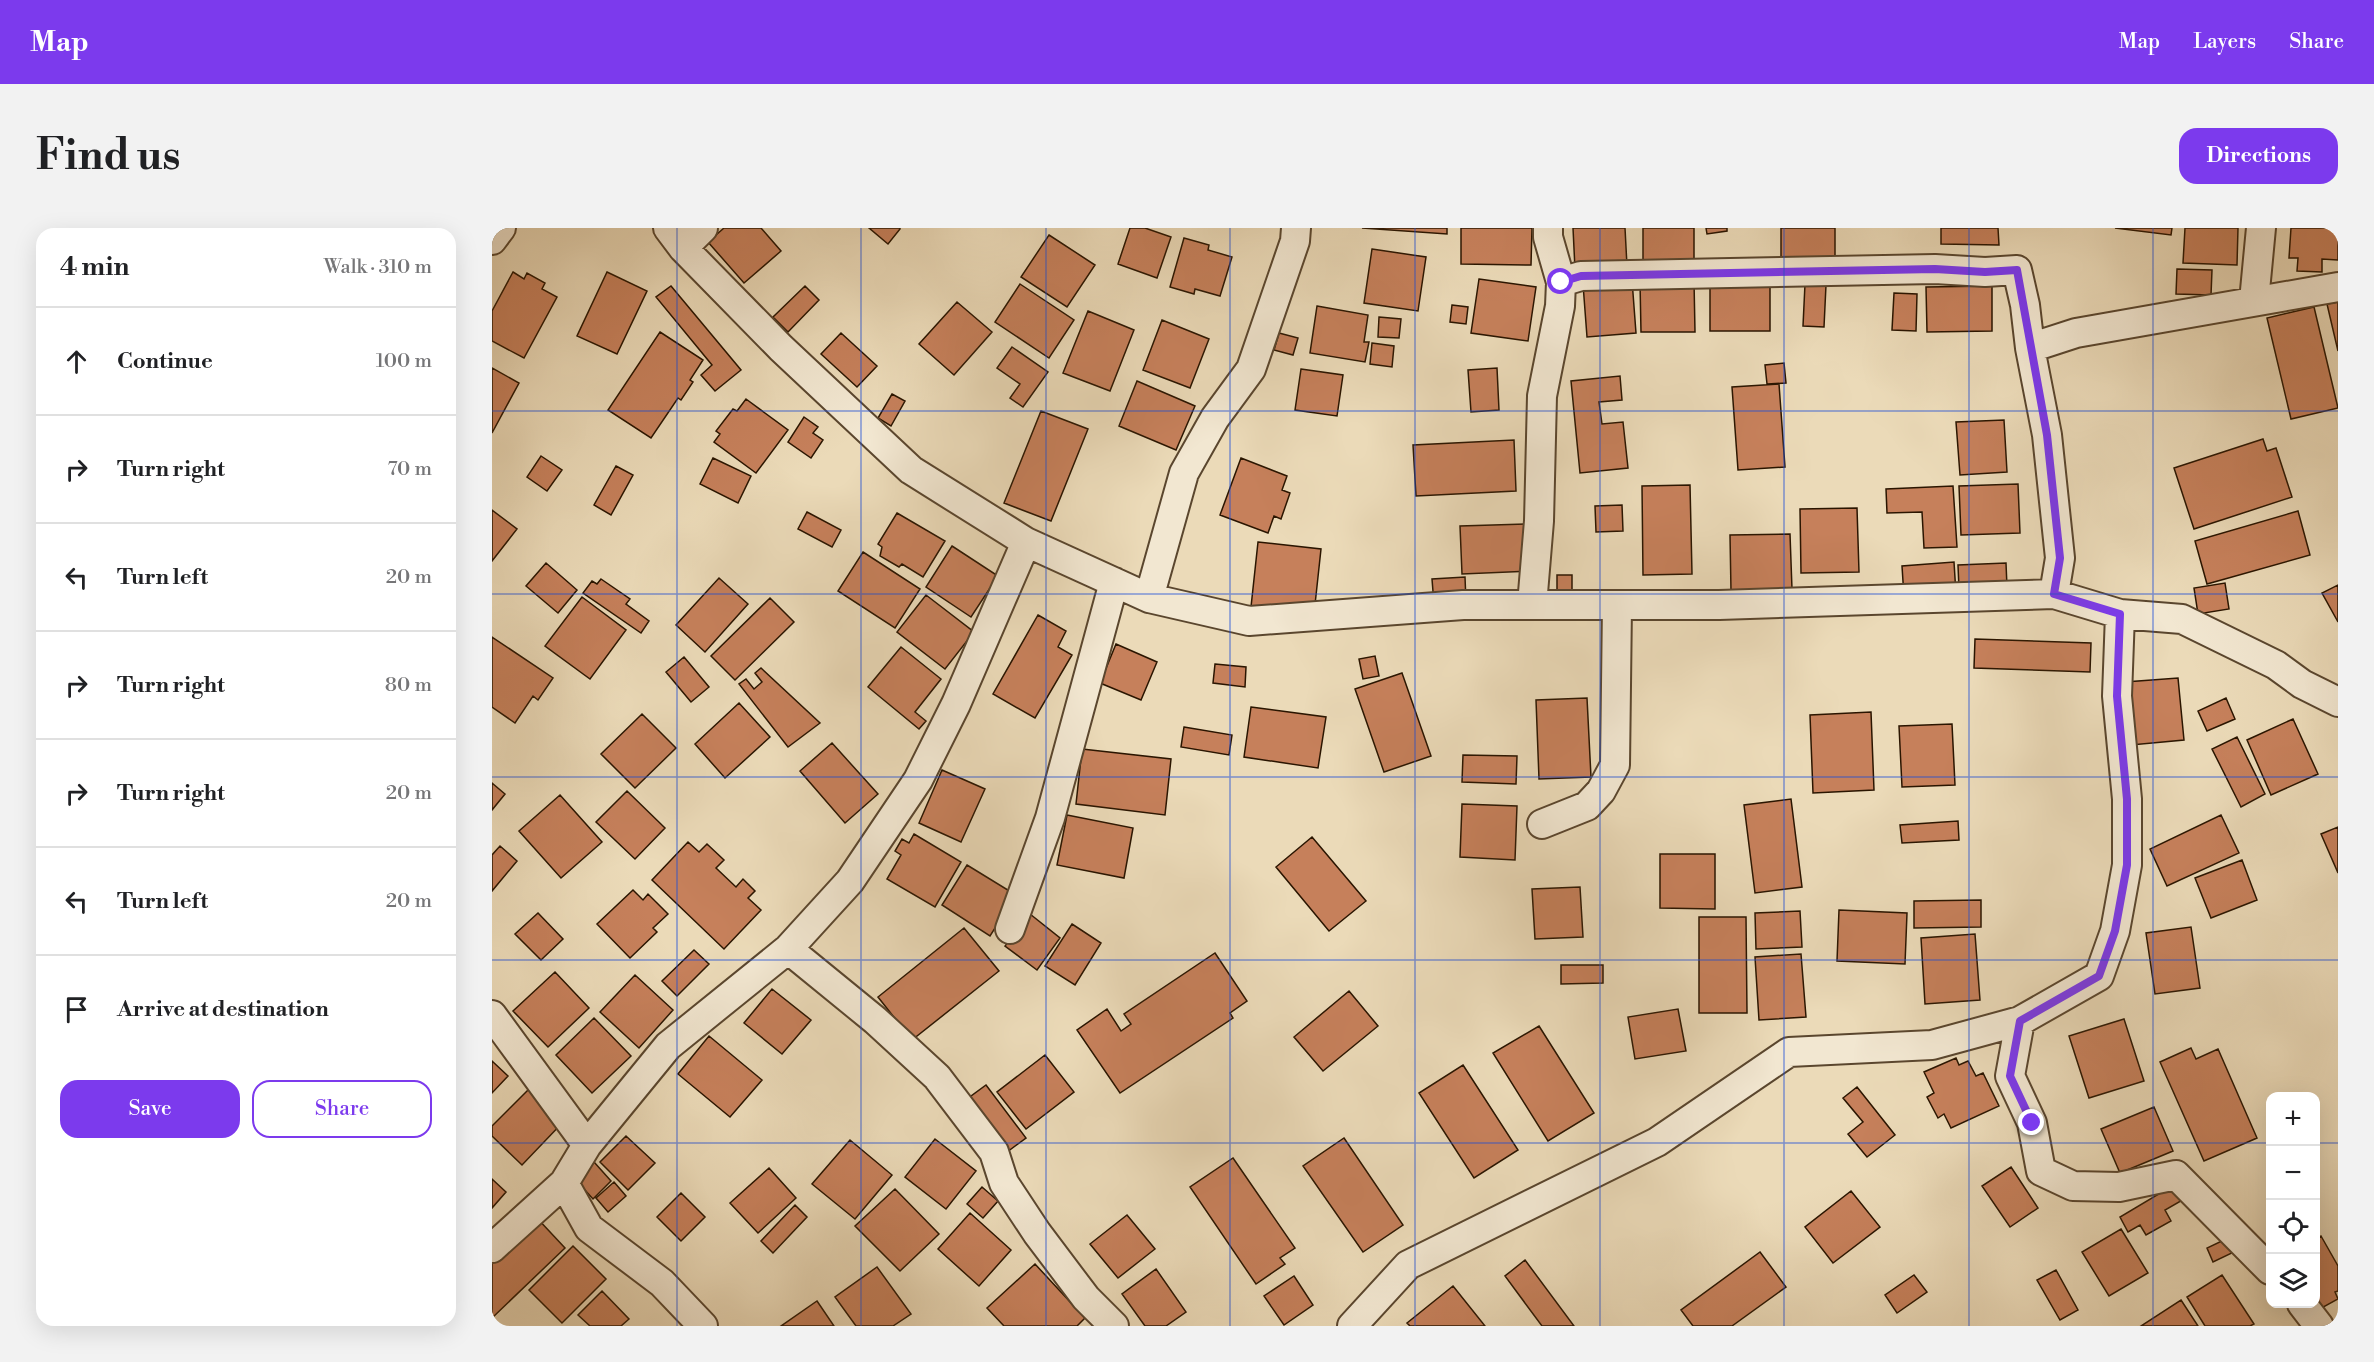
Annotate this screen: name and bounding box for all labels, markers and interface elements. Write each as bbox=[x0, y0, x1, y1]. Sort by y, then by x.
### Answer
text: Map bbox=[30, 25, 89, 60]
text: Map bbox=[2119, 29, 2160, 55]
text: Layers bbox=[2193, 29, 2256, 55]
text: Share bbox=[2289, 29, 2344, 55]
button: Directions bbox=[2179, 128, 2338, 184]
text: Find us bbox=[36, 130, 180, 183]
text: 4 min bbox=[60, 251, 130, 283]
text: Walk · 310 m bbox=[324, 255, 432, 280]
route start bbox=[1547, 268, 1573, 294]
icon: ahead bbox=[60, 345, 93, 378]
text: Continue bbox=[117, 348, 213, 375]
text: 100 m bbox=[376, 349, 432, 374]
icon: right bbox=[60, 453, 93, 486]
text: Turn right bbox=[117, 456, 225, 483]
text: 70 m bbox=[388, 457, 432, 482]
icon: left bbox=[60, 561, 93, 594]
text: Turn left bbox=[117, 564, 208, 591]
text: 20 m bbox=[386, 565, 432, 590]
icon: right bbox=[60, 669, 93, 702]
text: Turn right bbox=[117, 672, 225, 699]
text: 80 m bbox=[385, 673, 432, 698]
icon: right bbox=[60, 777, 93, 810]
text: Turn right bbox=[117, 780, 225, 807]
text: 20 m bbox=[386, 781, 432, 806]
icon: left bbox=[60, 885, 93, 918]
text: Turn left bbox=[117, 888, 208, 915]
text: 20 m bbox=[386, 889, 432, 914]
icon: arrive bbox=[60, 993, 93, 1026]
text: Arrive at destination bbox=[117, 996, 329, 1023]
button: Save bbox=[60, 1080, 240, 1138]
button: Share bbox=[252, 1080, 432, 1138]
map controls bbox=[2266, 1092, 2320, 1308]
button: + bbox=[2266, 1092, 2320, 1146]
route end bbox=[2018, 1109, 2044, 1135]
button: − bbox=[2266, 1146, 2320, 1200]
button: locate bbox=[2266, 1200, 2320, 1254]
button: layers bbox=[2266, 1254, 2320, 1308]

